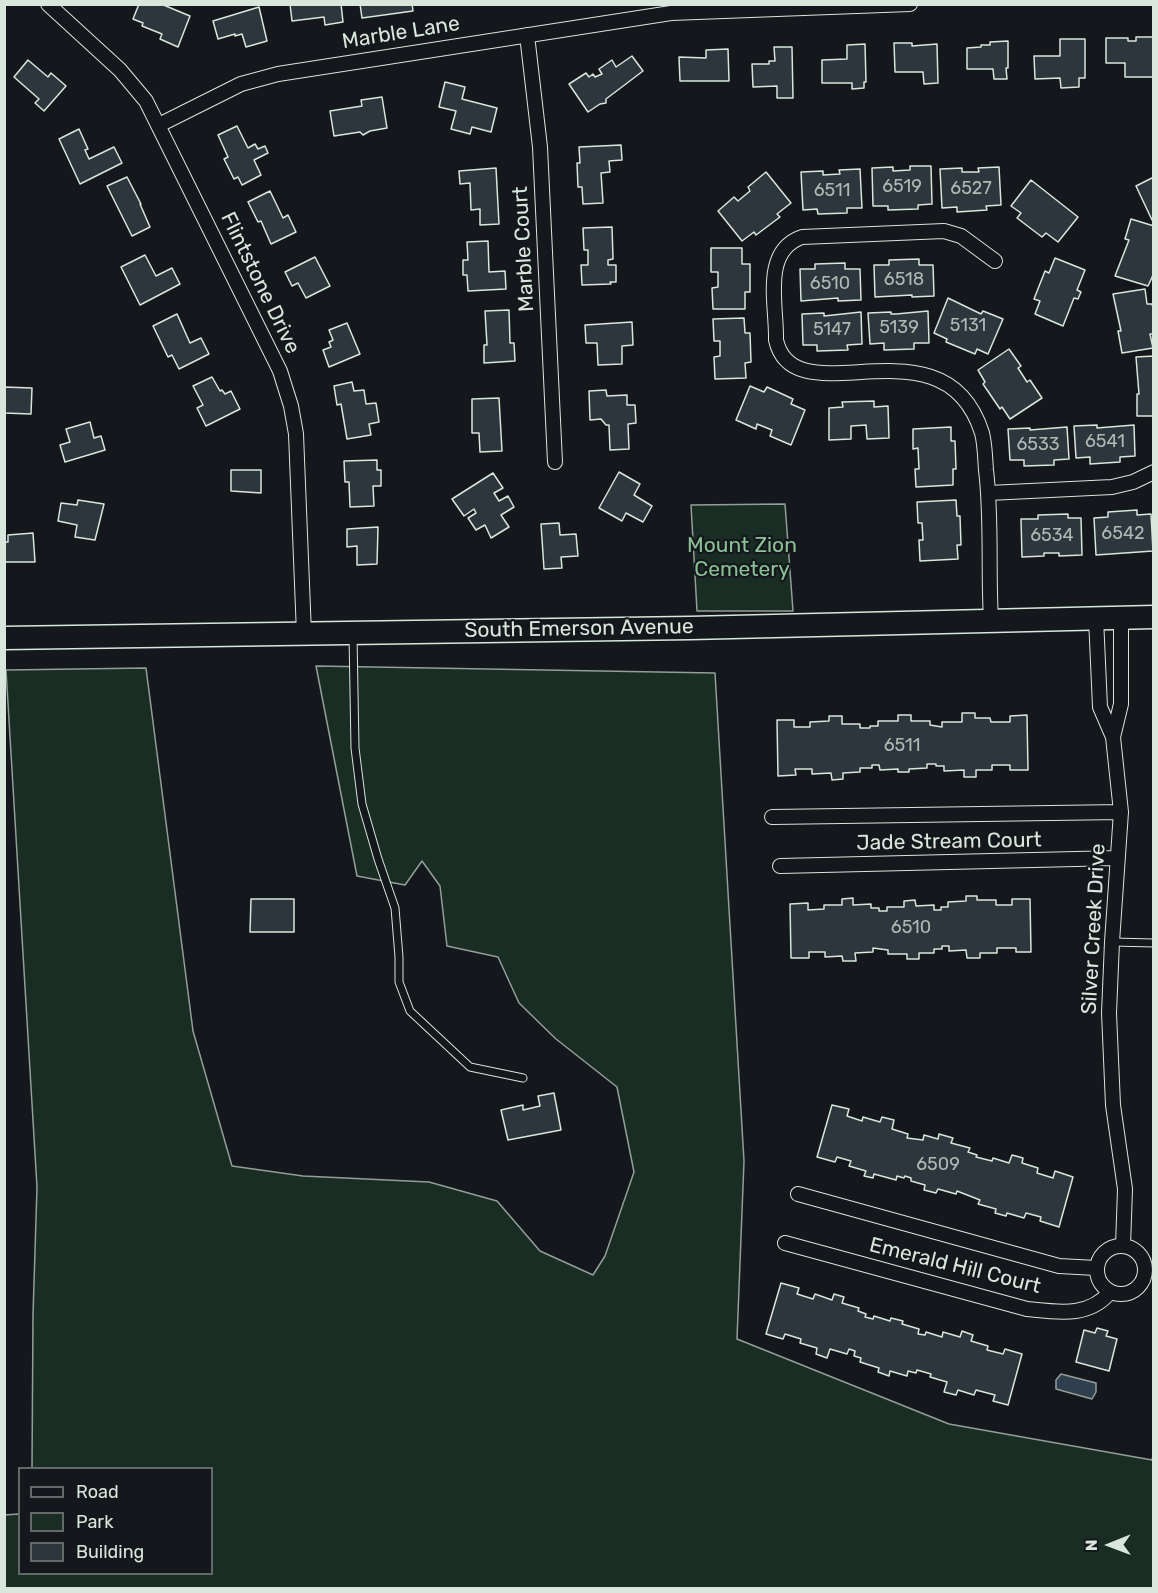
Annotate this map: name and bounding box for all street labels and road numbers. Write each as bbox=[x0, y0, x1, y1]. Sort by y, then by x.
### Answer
street label: Marble Lane bbox=[340, 11, 462, 55]
street label: Marble Court bbox=[508, 186, 540, 312]
street label: Flintstone Drive bbox=[215, 208, 305, 358]
street label: South Emerson Avenue bbox=[464, 614, 694, 644]
street label: Jade Stream Court bbox=[856, 828, 1042, 856]
street label: Silver Creek Drive bbox=[1077, 843, 1111, 1015]
street label: Emerald Hill Court bbox=[867, 1233, 1043, 1299]

